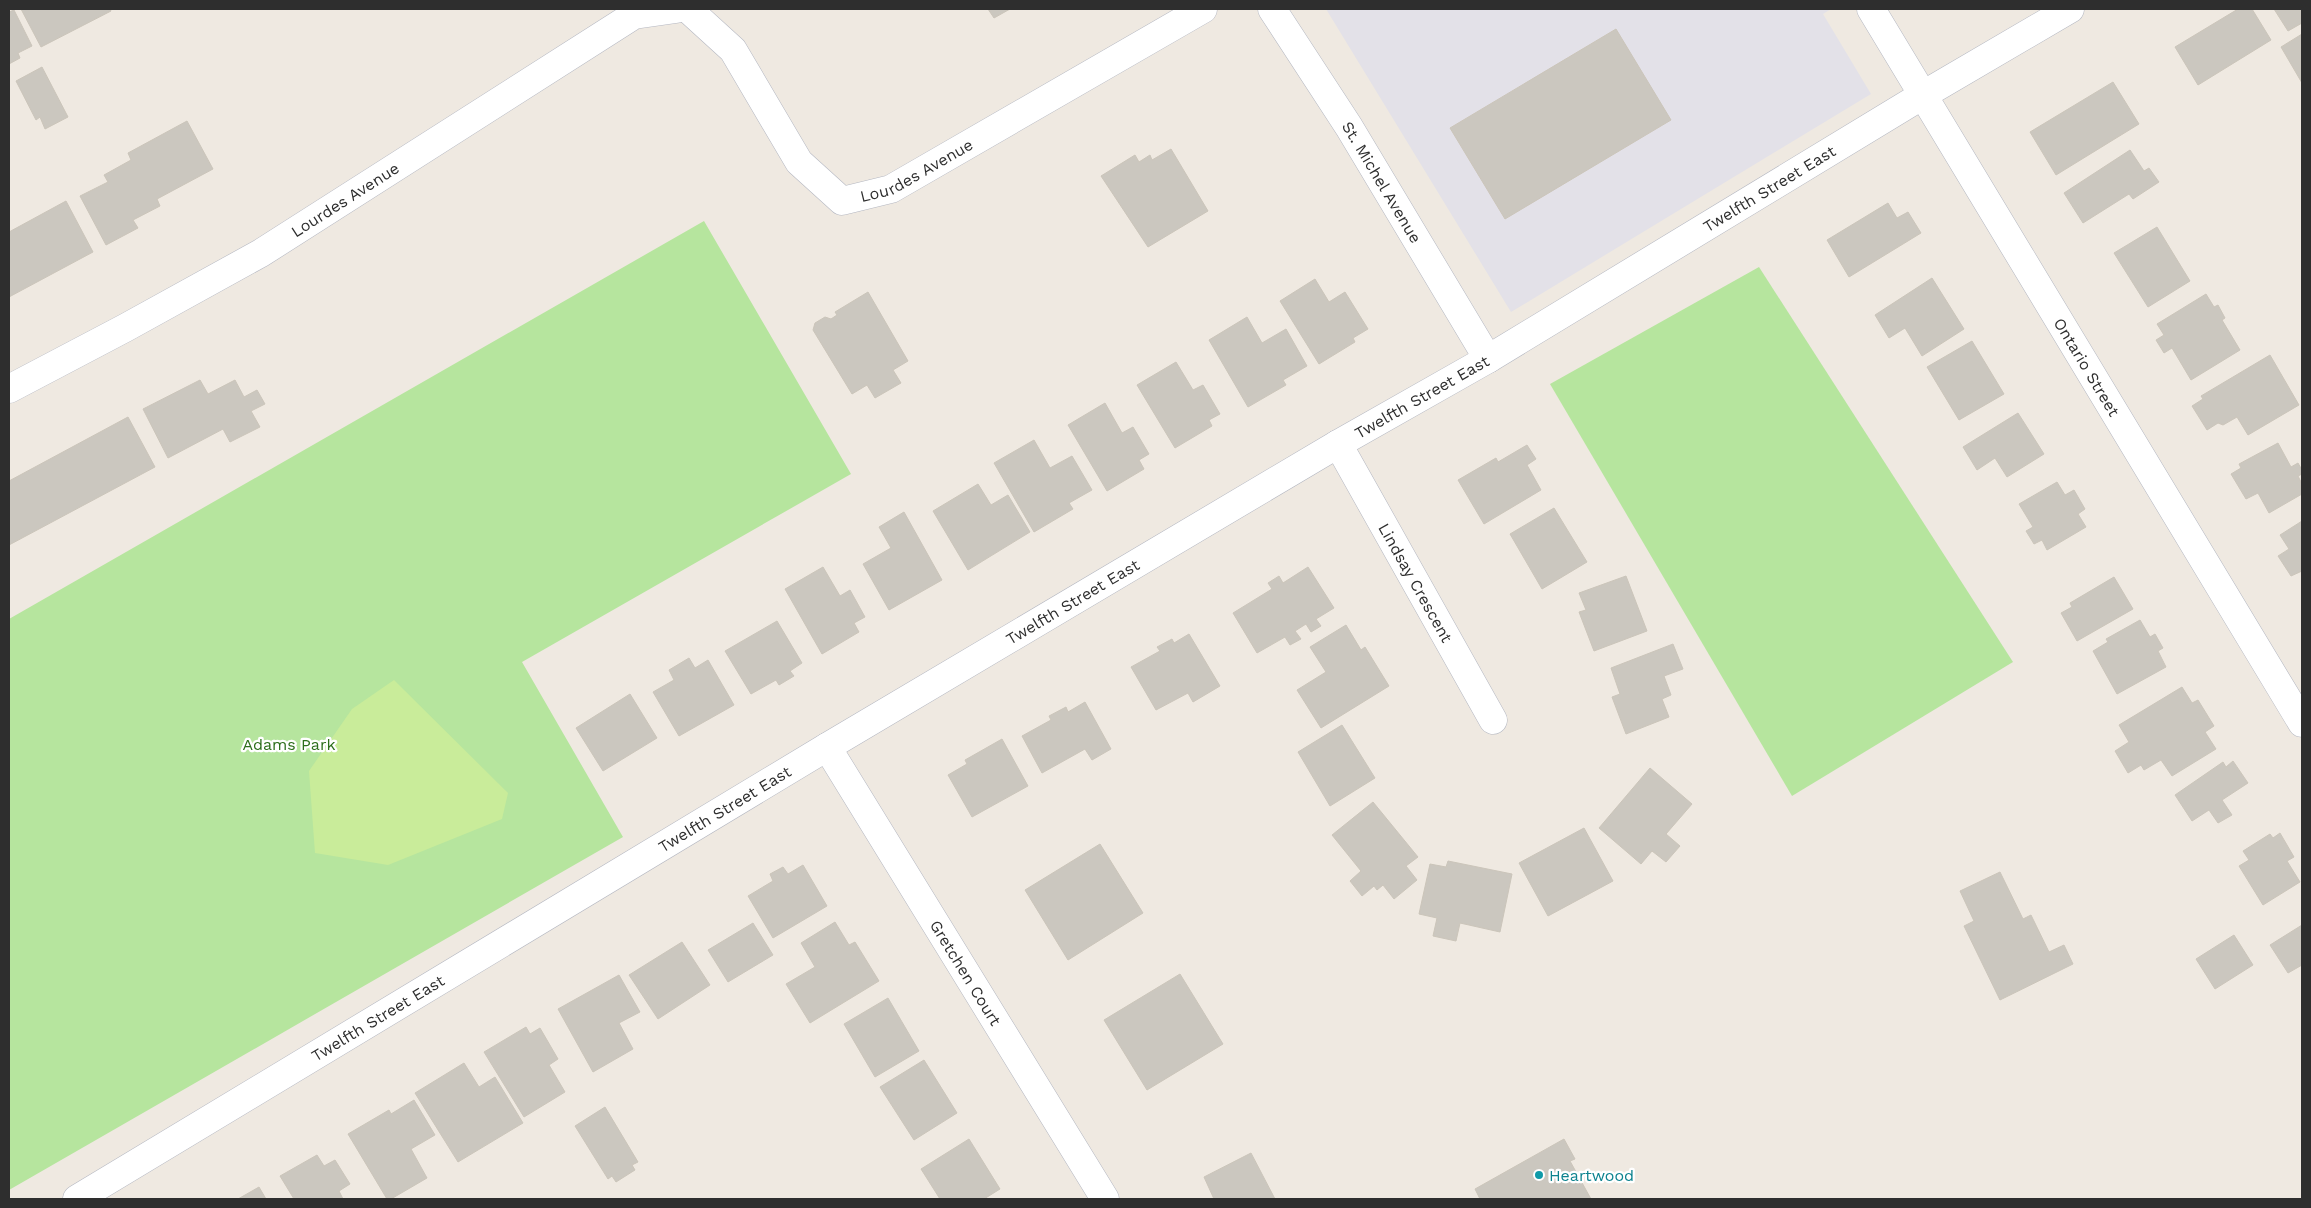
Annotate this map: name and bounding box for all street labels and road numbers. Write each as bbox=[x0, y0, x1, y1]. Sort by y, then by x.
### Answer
street label: St. Michel Avenue bbox=[1338, 118, 1425, 247]
street label: Lourdes Avenue bbox=[858, 135, 976, 206]
street label: Twelfth Street East bbox=[1700, 141, 1839, 236]
street label: Lourdes Avenue bbox=[288, 158, 403, 241]
street label: Ontario Street bbox=[2050, 314, 2124, 420]
street label: Twelfth Street East bbox=[1351, 351, 1493, 443]
street label: Lindsay Crescent bbox=[1374, 520, 1457, 646]
street label: Twelfth Street East bbox=[1003, 555, 1143, 649]
street label: Twelfth Street East bbox=[655, 762, 795, 856]
street label: Gretchen Court bbox=[926, 917, 1005, 1029]
street label: Twelfth Street East bbox=[308, 971, 448, 1066]

